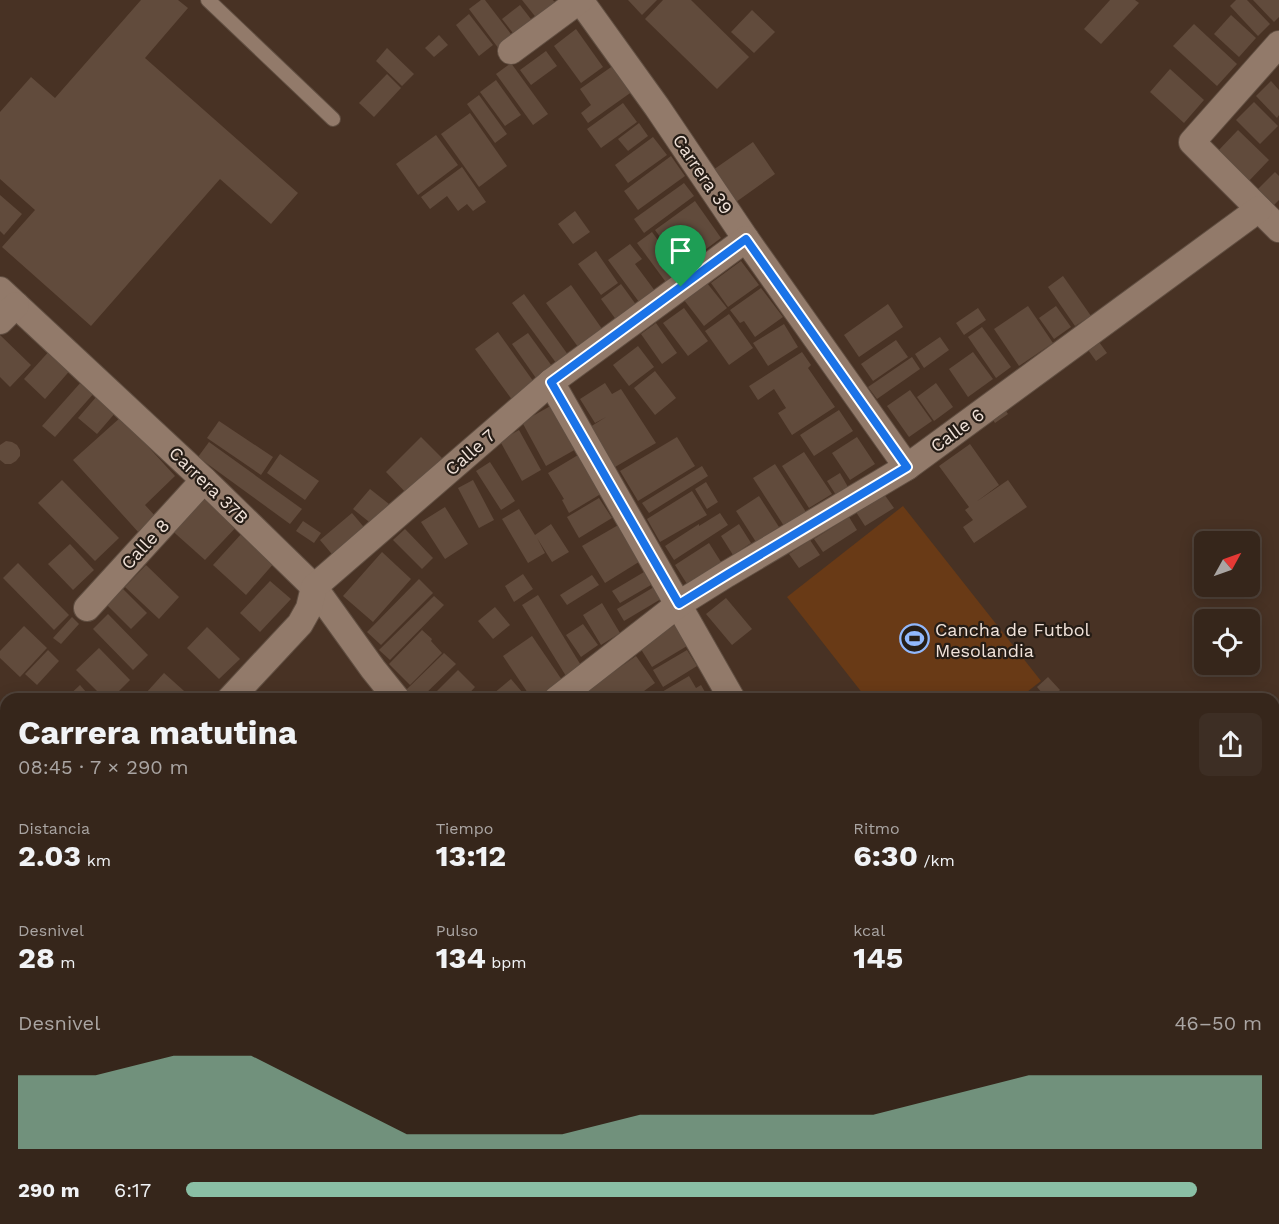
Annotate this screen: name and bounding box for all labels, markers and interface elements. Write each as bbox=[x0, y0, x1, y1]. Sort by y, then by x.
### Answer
street label: Carrera 39 bbox=[669, 130, 737, 218]
pin bbox=[655, 225, 706, 287]
icon: arrive bbox=[664, 234, 697, 267]
street label: Calle 6 bbox=[926, 404, 988, 456]
street label: Calle 7 bbox=[441, 425, 499, 479]
street label: Carrera 37B bbox=[165, 442, 253, 528]
street label: Calle 8 bbox=[116, 514, 174, 574]
north arrow bbox=[1194, 531, 1260, 597]
map controls bbox=[1194, 531, 1260, 675]
button: locate bbox=[1194, 609, 1260, 675]
place label: Cancha de Futbol Mesolandia bbox=[935, 619, 1091, 661]
sports icon: Cancha de Futbol Mesolandia bbox=[898, 623, 930, 655]
text: Carrera matutina bbox=[18, 713, 297, 752]
button: share bbox=[1199, 713, 1262, 776]
text: 08:45 · 7 × 290 m bbox=[18, 755, 189, 779]
text: Distancia bbox=[18, 819, 90, 838]
text: Tiempo bbox=[436, 819, 493, 838]
text: Ritmo bbox=[853, 819, 900, 838]
text: 2.03 bbox=[18, 838, 81, 873]
text: 13:12 bbox=[436, 838, 506, 873]
text: 6:30 bbox=[853, 838, 918, 873]
text: km bbox=[81, 851, 111, 870]
text: /km bbox=[918, 851, 955, 870]
text: Desnivel bbox=[18, 921, 84, 940]
text: Pulso bbox=[436, 921, 478, 940]
text: kcal bbox=[853, 921, 885, 940]
text: 28 bbox=[18, 940, 55, 975]
text: 134 bbox=[436, 940, 486, 975]
text: 145 bbox=[853, 940, 903, 975]
text: m bbox=[55, 953, 75, 972]
text: bpm bbox=[486, 953, 527, 972]
text: Desnivel bbox=[18, 1011, 100, 1035]
text: 46–50 m bbox=[1174, 1011, 1262, 1035]
text: 290 m bbox=[18, 1178, 80, 1202]
text: 6:17 bbox=[114, 1178, 151, 1202]

